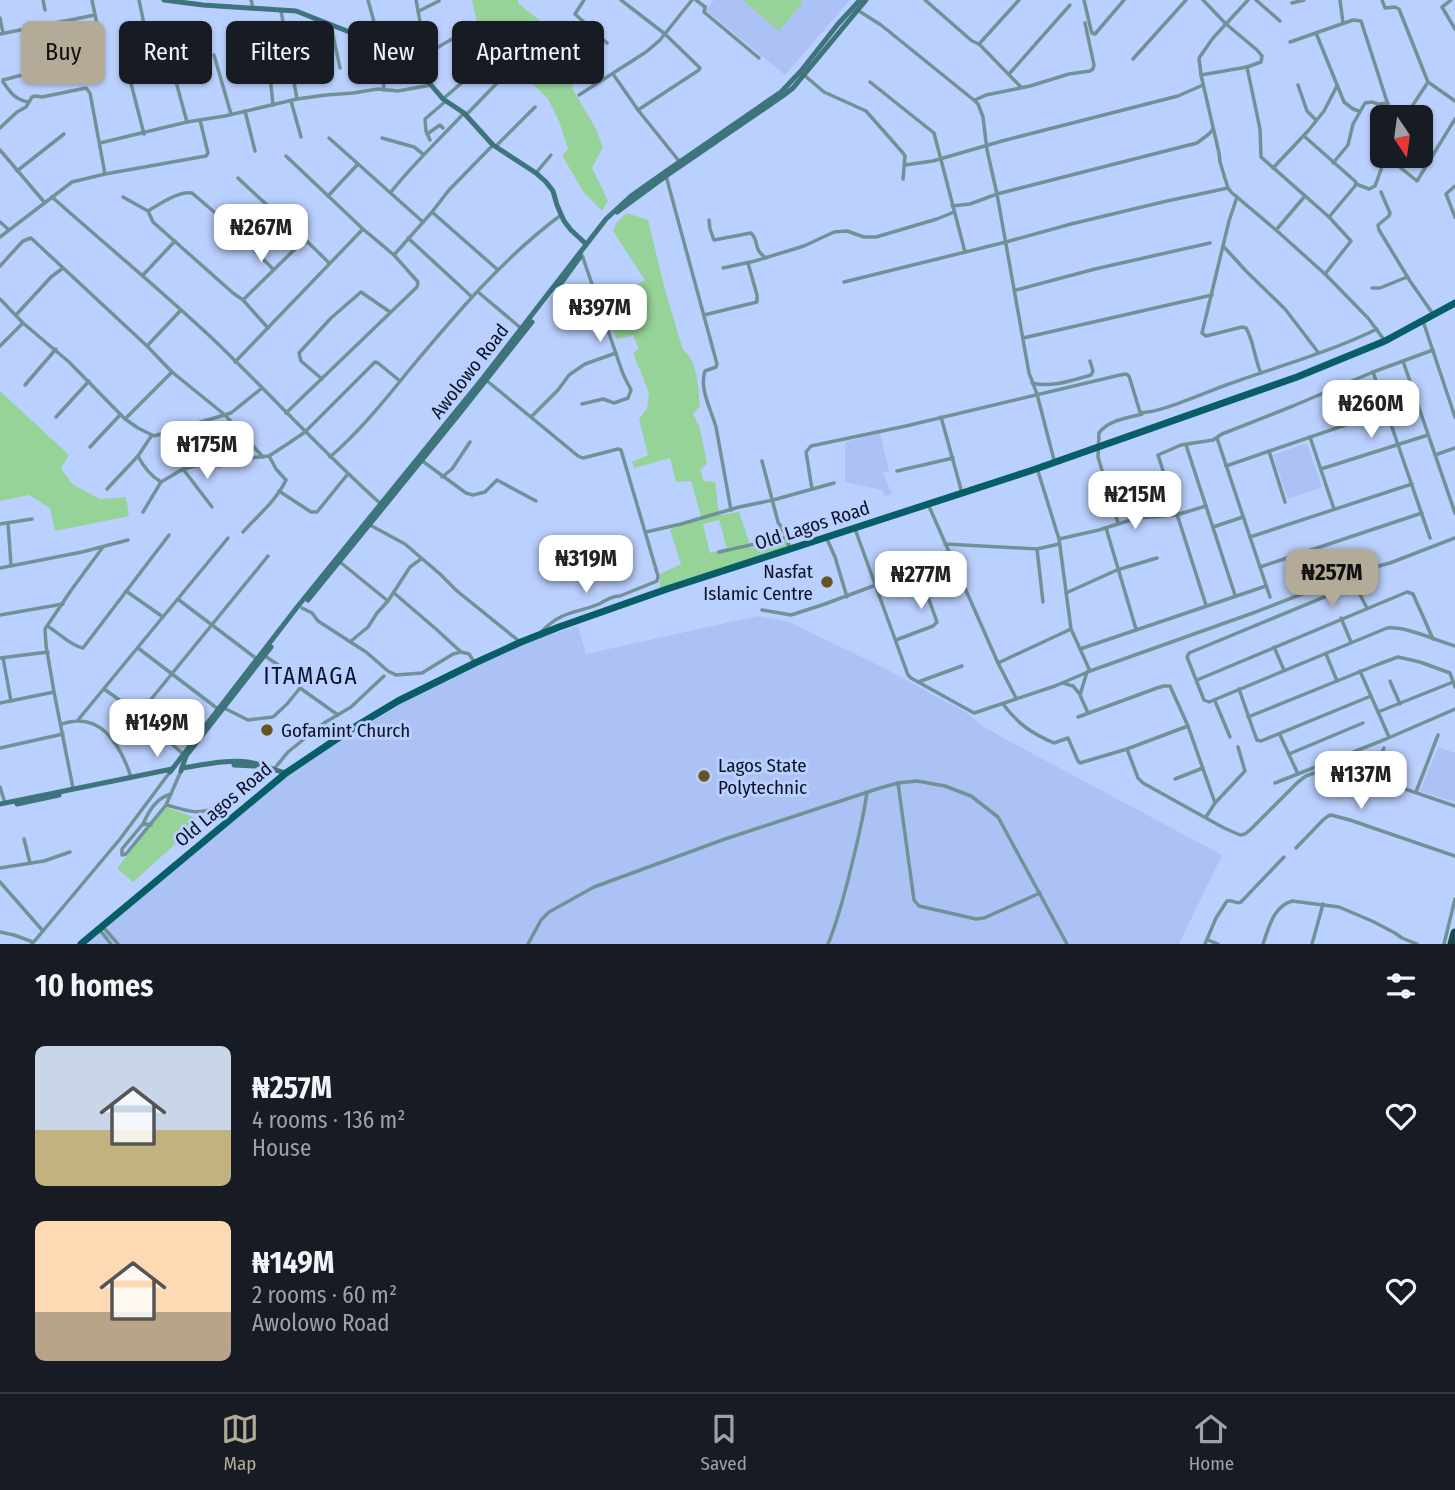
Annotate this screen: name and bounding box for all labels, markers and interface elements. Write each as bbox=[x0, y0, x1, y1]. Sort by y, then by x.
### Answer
chip: Buy bbox=[21, 21, 105, 84]
chip: Rent bbox=[119, 21, 212, 84]
chip: Filters bbox=[226, 21, 334, 84]
chip: New bbox=[348, 21, 438, 84]
chip: Apartment bbox=[452, 21, 604, 84]
north arrow bbox=[1370, 105, 1433, 168]
map controls bbox=[1370, 105, 1433, 168]
pin: ₦267M bbox=[212, 204, 310, 264]
text: ₦267M bbox=[230, 213, 292, 241]
pin: ₦397M bbox=[551, 284, 649, 344]
text: ₦397M bbox=[569, 293, 631, 321]
street label: Awolowo Road bbox=[425, 319, 513, 423]
pin: ₦260M bbox=[1322, 380, 1420, 440]
text: ₦260M bbox=[1338, 389, 1404, 417]
pin: ₦175M bbox=[158, 421, 256, 481]
text: ₦175M bbox=[177, 430, 237, 458]
pin: ₦215M bbox=[1086, 472, 1184, 531]
text: ₦215M bbox=[1104, 480, 1166, 508]
street label: Old Lagos Road bbox=[752, 496, 873, 555]
pin: ₦319M bbox=[537, 536, 635, 595]
text: ₦319M bbox=[555, 544, 617, 572]
pin: ₦257M bbox=[1283, 550, 1381, 609]
pin: ₦277M bbox=[872, 552, 970, 611]
text: ₦257M bbox=[1301, 558, 1363, 586]
place label: Nasfat Islamic Centre bbox=[703, 560, 814, 605]
text: ₦277M bbox=[891, 560, 951, 588]
marker: Nasfat Islamic Centre bbox=[819, 574, 835, 590]
district label: ITAMAGA bbox=[263, 662, 359, 690]
pin: ₦149M bbox=[108, 700, 206, 759]
text: ₦149M bbox=[125, 708, 189, 736]
place label: Gofamint Church bbox=[281, 719, 410, 742]
marker: Gofamint Church bbox=[259, 722, 275, 738]
pin: ₦137M bbox=[1312, 752, 1410, 811]
place label: Lagos State Polytechnic bbox=[718, 754, 807, 799]
street label: Old Lagos Road bbox=[170, 757, 276, 852]
text: ₦137M bbox=[1331, 760, 1391, 788]
marker: Lagos State Polytechnic bbox=[696, 768, 712, 784]
icon: filters bbox=[1382, 967, 1420, 1005]
text: 10 homes bbox=[35, 968, 153, 1004]
text: ₦257M bbox=[252, 1070, 332, 1106]
icon: home bbox=[91, 1074, 175, 1158]
icon: heart bbox=[1382, 1097, 1420, 1135]
text: 4 rooms · 136 m² bbox=[252, 1106, 405, 1134]
text: House bbox=[252, 1134, 311, 1162]
text: ₦149M bbox=[252, 1245, 334, 1281]
icon: home bbox=[91, 1249, 175, 1333]
icon: heart bbox=[1382, 1272, 1420, 1310]
text: 2 rooms · 60 m² bbox=[252, 1281, 397, 1309]
text: Awolowo Road bbox=[252, 1309, 390, 1337]
tab: Map bbox=[221, 1410, 259, 1475]
tab: Saved bbox=[701, 1410, 747, 1475]
tab: Home bbox=[1189, 1410, 1234, 1475]

